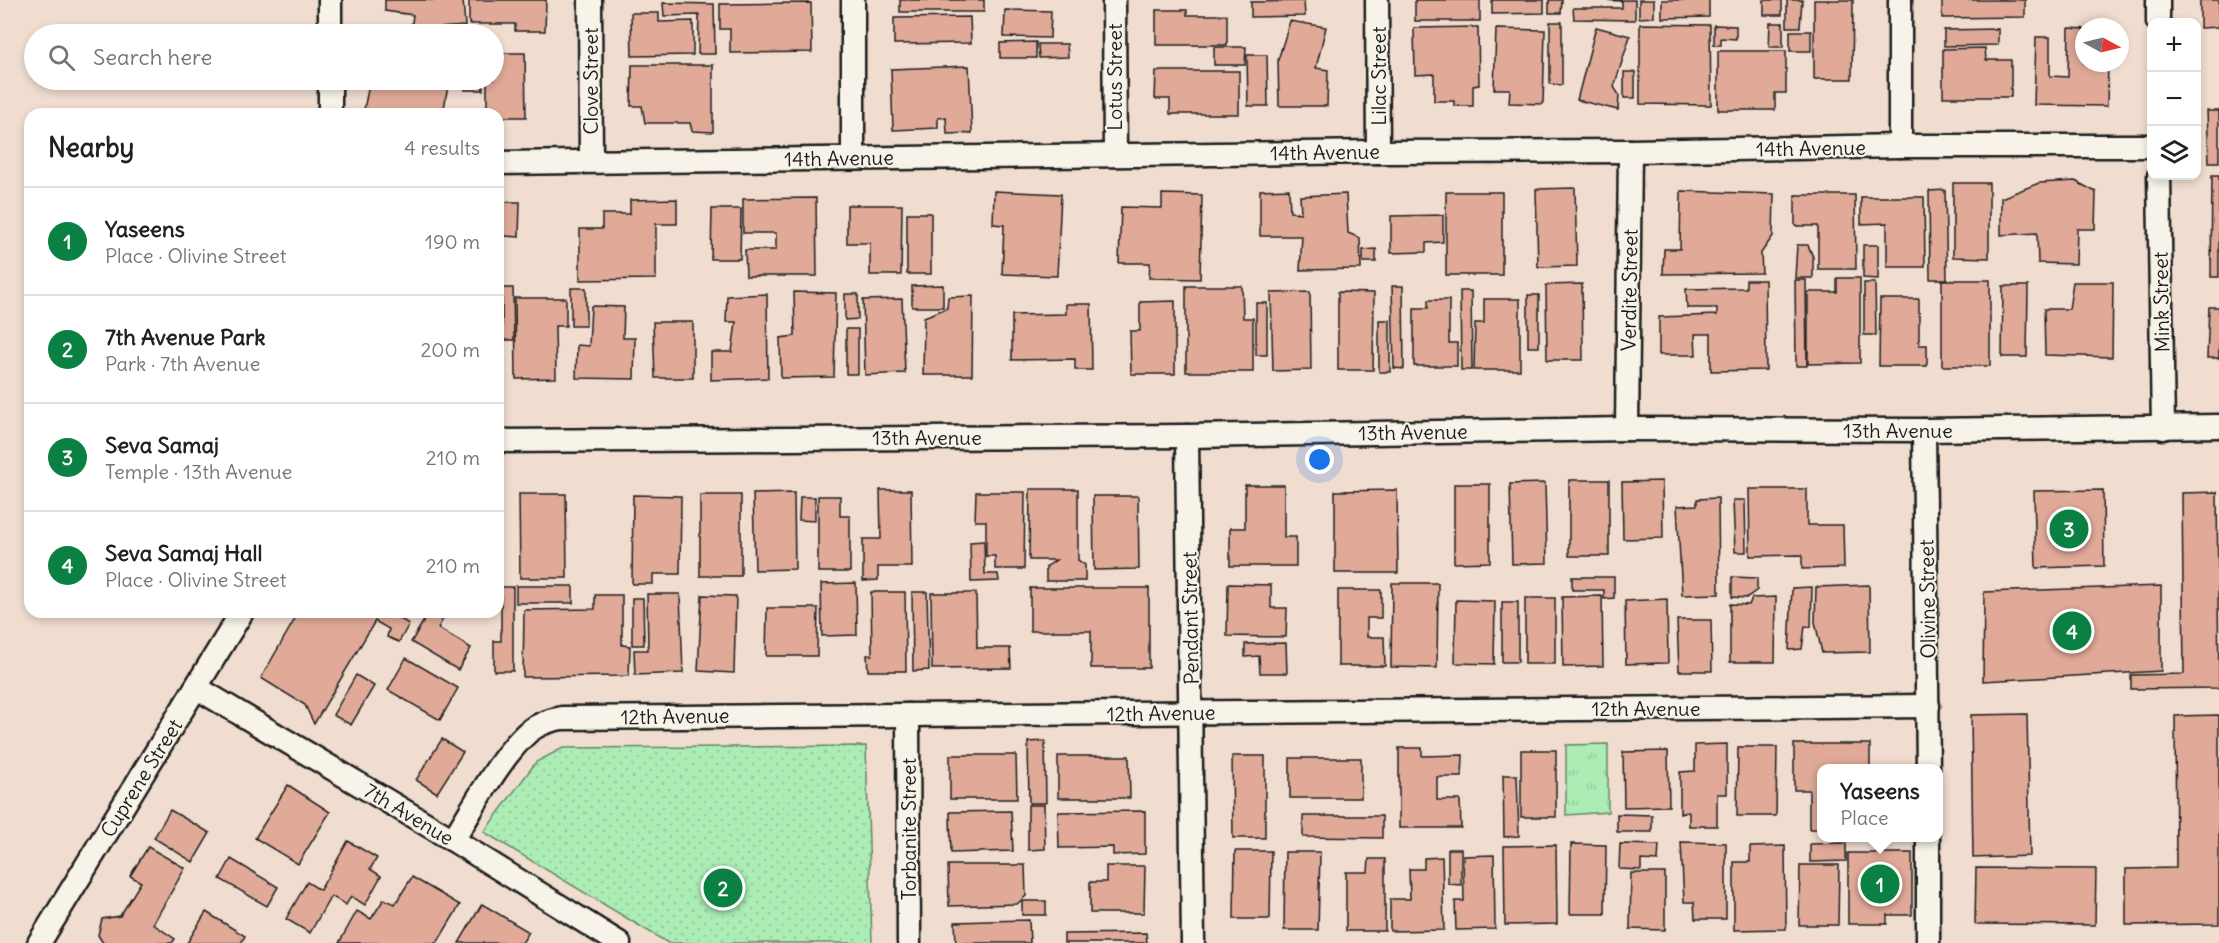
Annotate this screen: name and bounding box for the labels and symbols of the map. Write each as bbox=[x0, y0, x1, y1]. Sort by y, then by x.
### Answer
north arrow bbox=[2075, 18, 2129, 72]
street label: Lotus Street bbox=[1102, 23, 1127, 131]
street label: Lilac Street bbox=[1366, 26, 1391, 126]
street label: Clove Street bbox=[578, 27, 603, 135]
street label: 14th Avenue bbox=[1756, 135, 1866, 161]
street label: 14th Avenue bbox=[1270, 139, 1380, 165]
street label: 14th Avenue bbox=[784, 145, 894, 171]
street label: Verdite Street bbox=[1615, 228, 1643, 351]
street label: Mink Street bbox=[2148, 251, 2174, 352]
street label: 13th Avenue bbox=[1843, 418, 1953, 443]
street label: 13th Avenue bbox=[1358, 419, 1468, 445]
street label: 13th Avenue bbox=[872, 425, 982, 450]
your location bbox=[1305, 445, 1334, 474]
pin: 3 bbox=[2050, 506, 2088, 552]
street label: Olivine Street bbox=[1913, 539, 1941, 659]
street label: Pendant Street bbox=[1176, 551, 1204, 685]
pin: 4 bbox=[2052, 608, 2092, 654]
street label: 12th Avenue bbox=[1592, 696, 1700, 721]
street label: 12th Avenue bbox=[1106, 700, 1216, 726]
street label: 12th Avenue bbox=[620, 703, 730, 729]
street label: Cuprene Street bbox=[95, 714, 187, 842]
street label: Torbanite Street bbox=[896, 757, 921, 900]
street label: 7th Avenue bbox=[360, 778, 458, 850]
pin: 1 bbox=[1860, 862, 1900, 906]
pin: 2 bbox=[704, 866, 742, 910]

